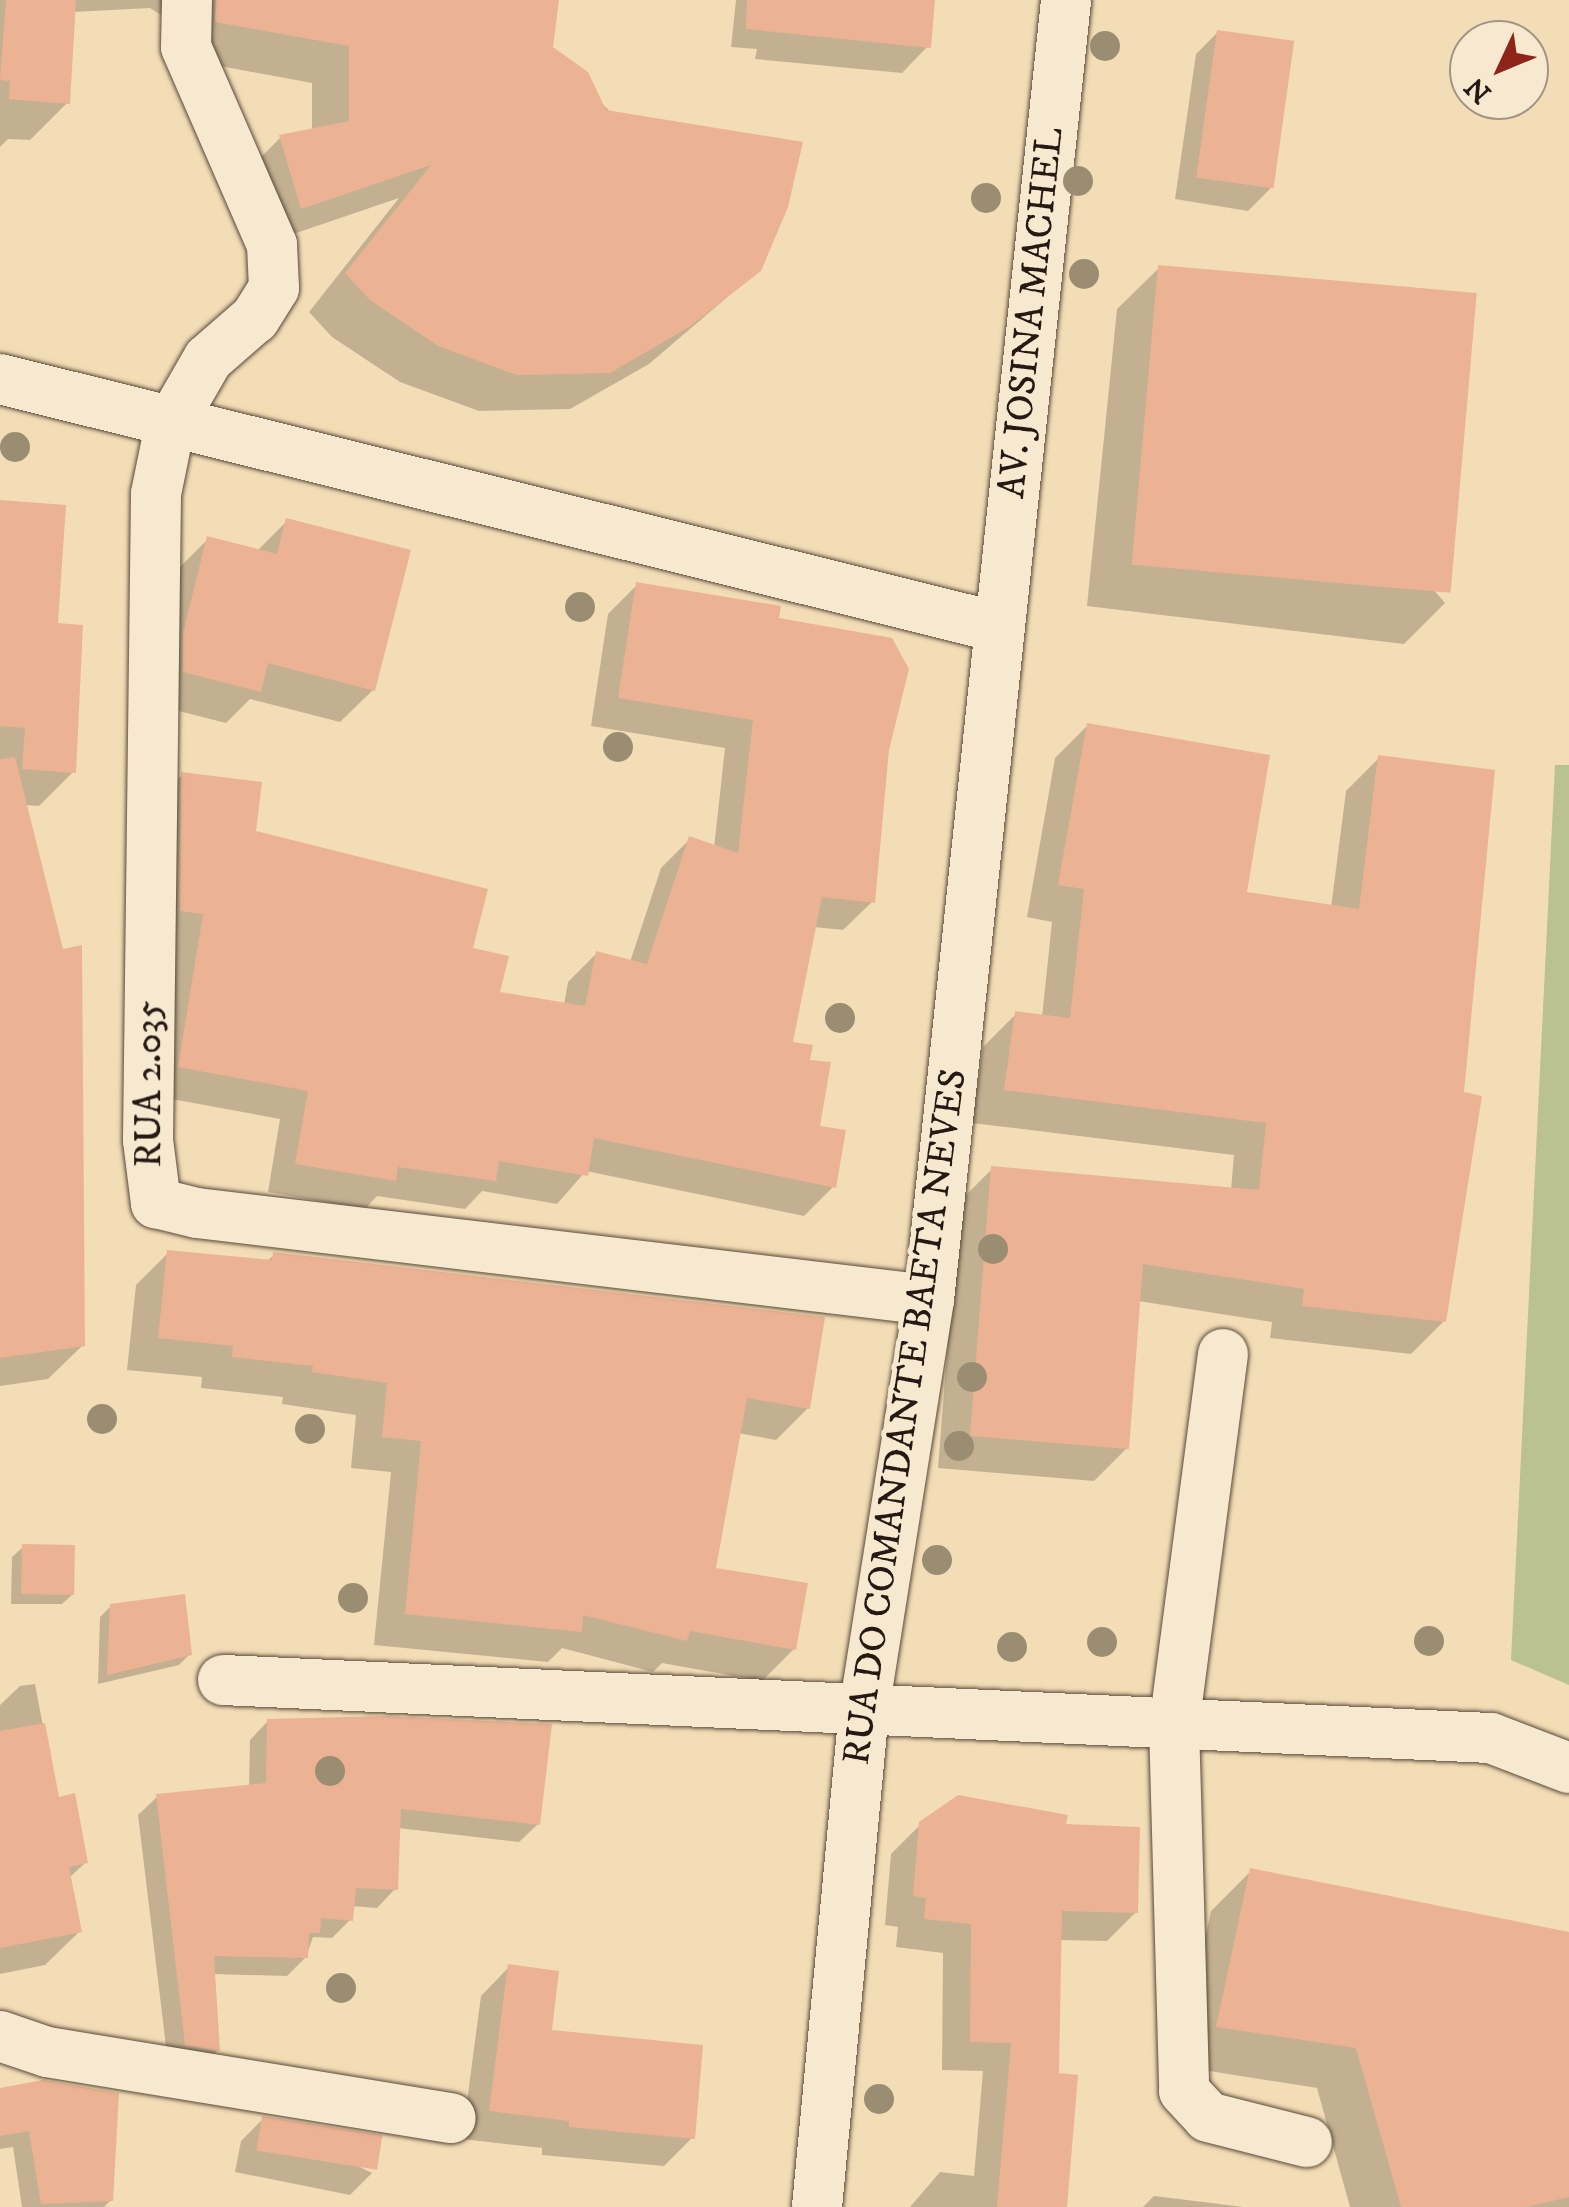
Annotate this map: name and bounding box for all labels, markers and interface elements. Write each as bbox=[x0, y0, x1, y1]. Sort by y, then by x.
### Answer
north arrow bbox=[1449, 20, 1549, 120]
text: N bbox=[1458, 69, 1499, 110]
street label: AV. JOSINA MACHEL bbox=[990, 125, 1074, 501]
street label: RUA 2.035 bbox=[127, 1000, 173, 1168]
street label: RUA DO COMANDANTE BAETA NEVES bbox=[835, 1066, 977, 1768]

